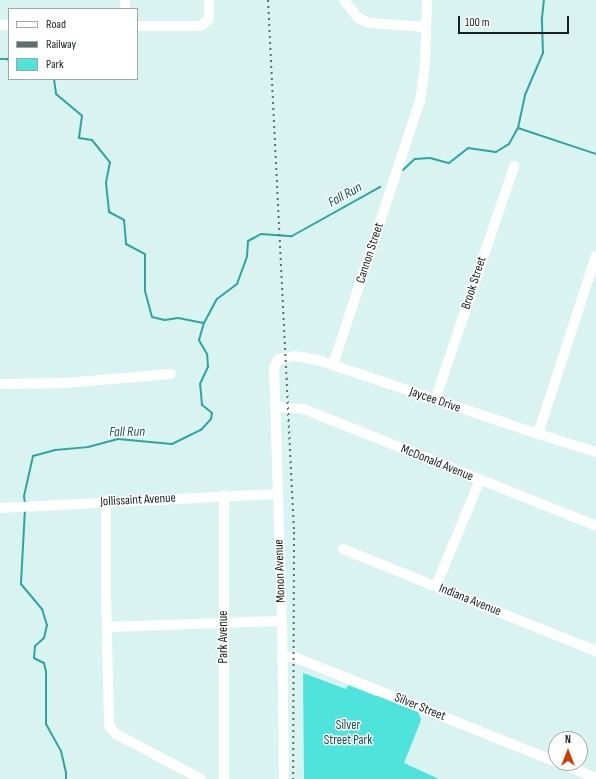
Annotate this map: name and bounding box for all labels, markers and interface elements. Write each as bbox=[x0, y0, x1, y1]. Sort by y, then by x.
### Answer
legend bbox=[8, 8, 138, 80]
scale bar bbox=[460, 8, 571, 34]
text: 100 m bbox=[465, 15, 490, 30]
text: Road bbox=[46, 17, 66, 32]
text: Railway bbox=[46, 37, 76, 52]
text: Park bbox=[46, 57, 64, 72]
water label: Fall Run bbox=[325, 179, 365, 211]
street label: Cannon Street bbox=[353, 221, 387, 285]
street label: Brook Street bbox=[458, 255, 490, 311]
street label: Jaycee Drive bbox=[407, 384, 463, 416]
water label: Fall Run bbox=[109, 423, 145, 441]
street label: McDonald Avenue bbox=[398, 441, 476, 485]
street label: Jollissaint Avenue bbox=[100, 490, 176, 510]
street label: Monon Avenue bbox=[271, 539, 289, 603]
street label: Indiana Avenue bbox=[437, 581, 503, 619]
street label: Park Avenue bbox=[215, 611, 231, 663]
street label: Silver Street bbox=[392, 690, 448, 724]
park label: Silver Street Park bbox=[324, 718, 372, 749]
north arrow bbox=[548, 731, 588, 771]
text: N bbox=[565, 733, 571, 746]

